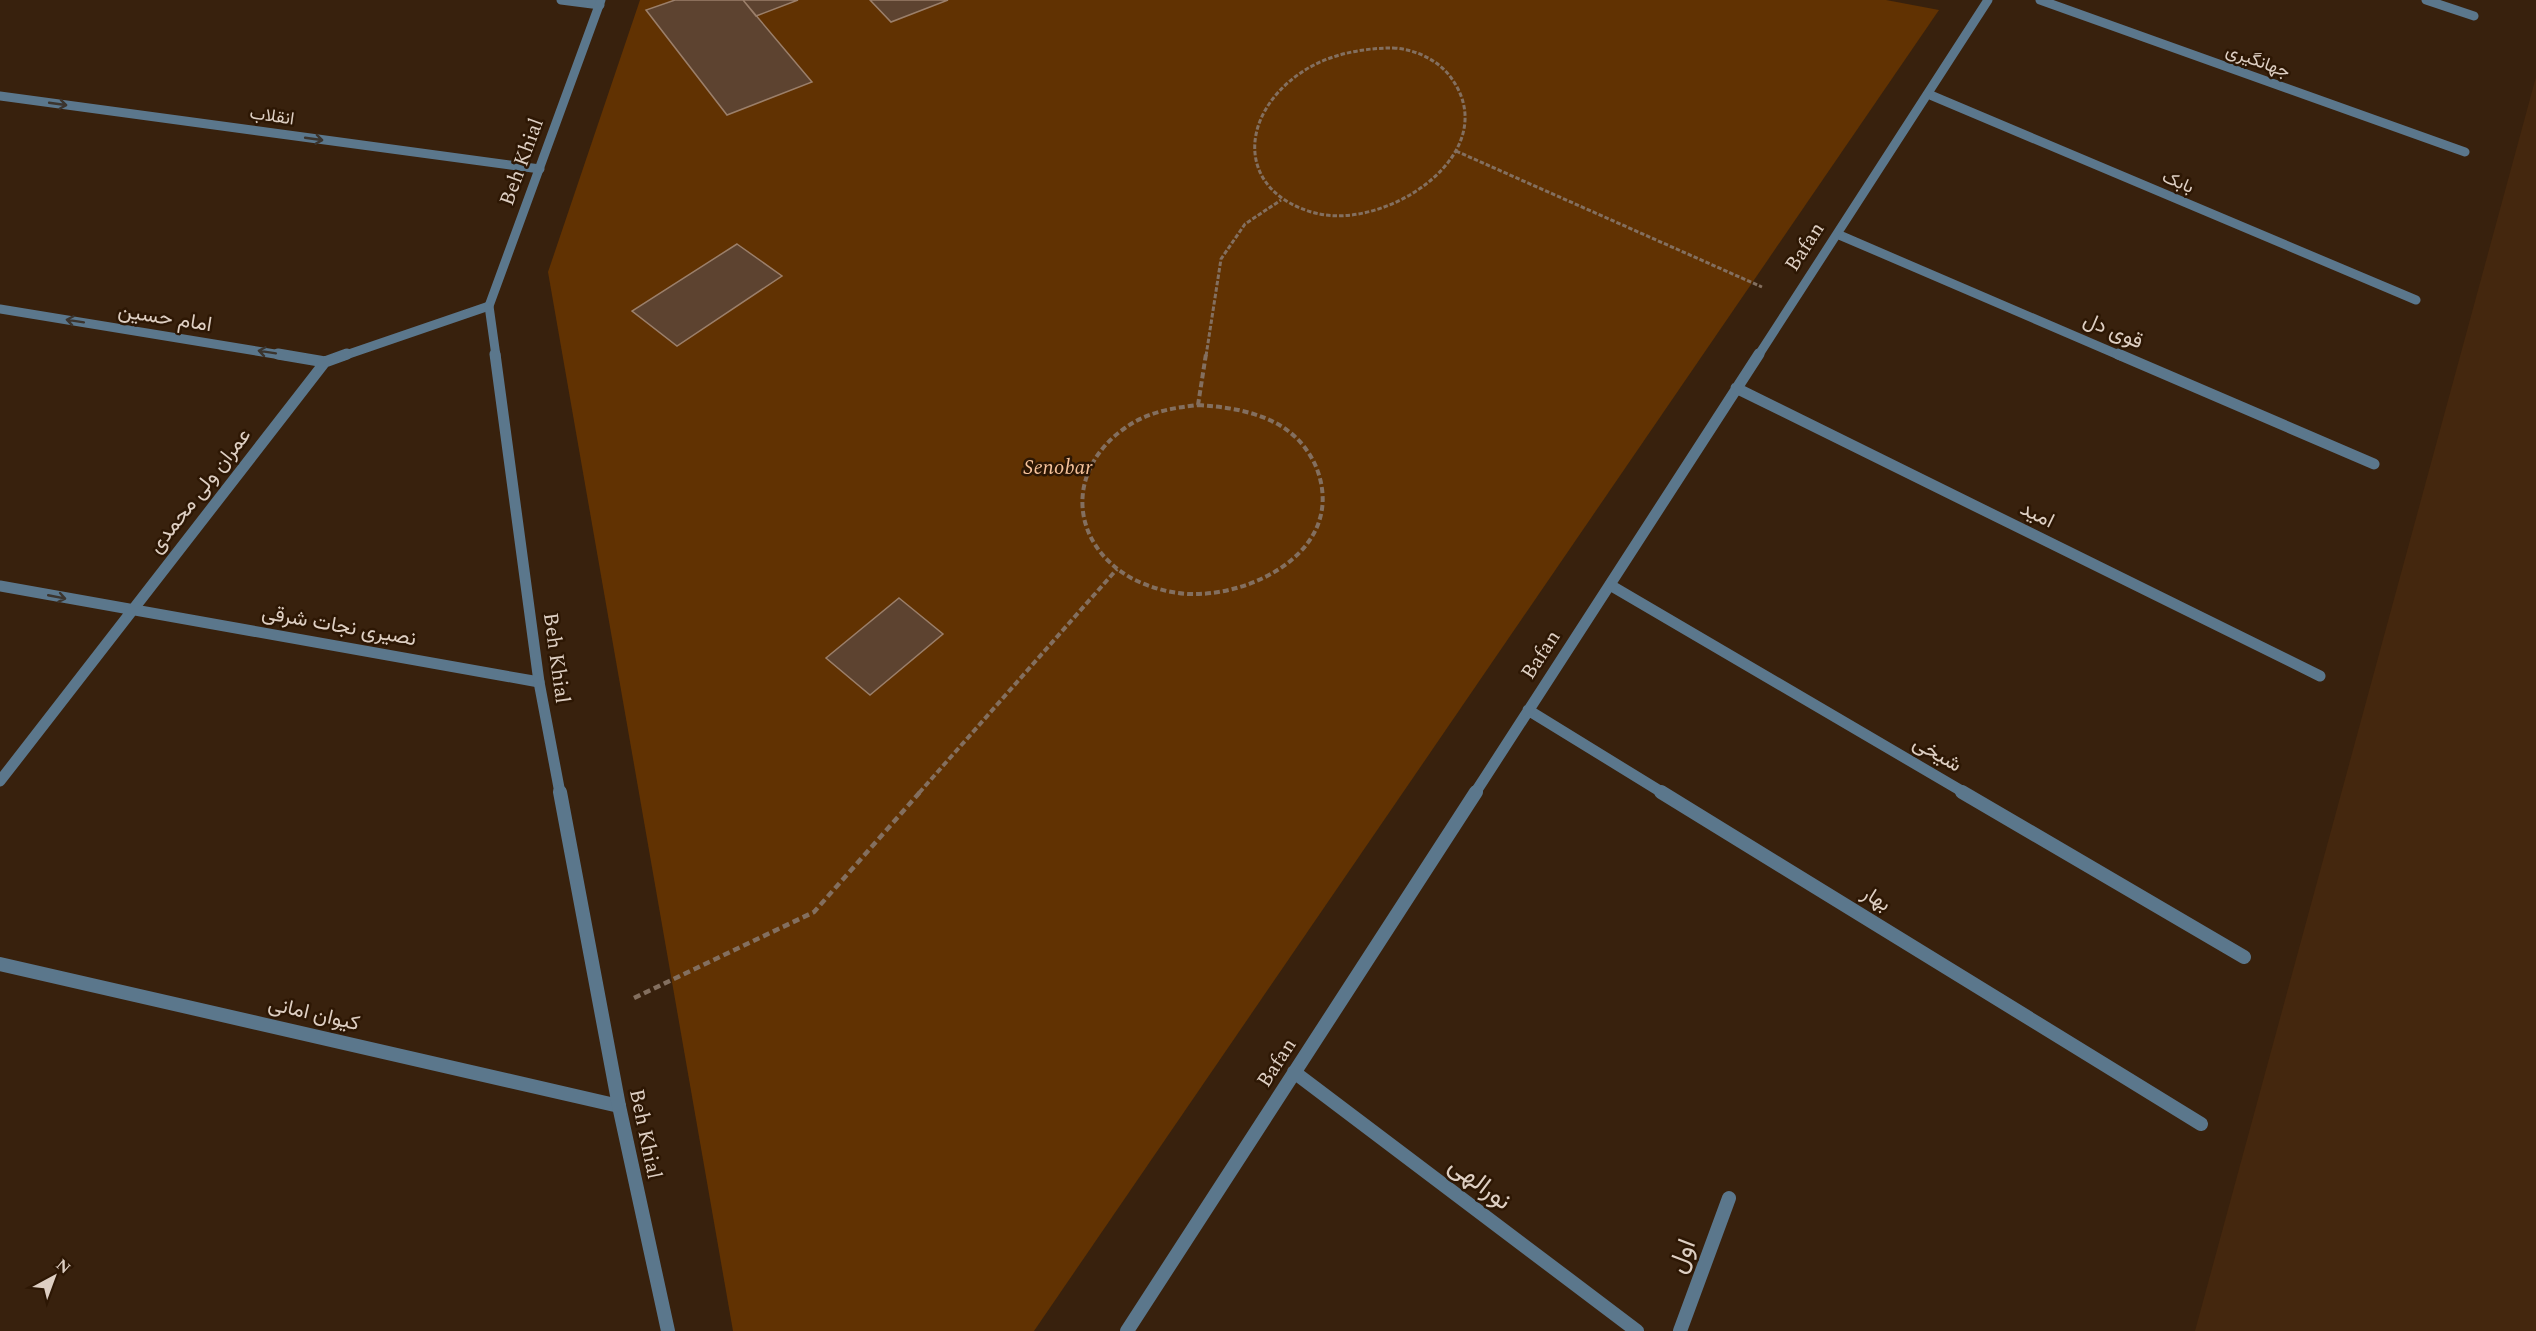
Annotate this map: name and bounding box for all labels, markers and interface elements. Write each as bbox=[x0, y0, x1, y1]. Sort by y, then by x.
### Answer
street label: جهانگیری bbox=[2222, 37, 2294, 85]
one-way arrow bbox=[48, 99, 67, 110]
street label: انقلاب bbox=[248, 100, 296, 132]
street label: Beh Khial bbox=[491, 114, 553, 210]
one-way arrow bbox=[303, 133, 323, 144]
street label: بابک bbox=[2158, 163, 2198, 201]
street label: Bafan bbox=[1777, 216, 1833, 278]
street label: امام حسین bbox=[116, 295, 214, 341]
street label: قوی دل bbox=[2078, 304, 2148, 358]
one-way arrow bbox=[65, 316, 85, 327]
one-way arrow bbox=[258, 347, 277, 358]
street label: عمران ولی محمدی bbox=[141, 421, 259, 561]
park label: Senobar bbox=[1023, 452, 1093, 484]
street label: امید bbox=[2014, 493, 2060, 537]
one-way arrow bbox=[47, 592, 67, 603]
street label: نصیری نجات شرقی bbox=[259, 597, 419, 655]
street label: Beh Khial bbox=[534, 611, 578, 705]
street label: Bafan bbox=[1513, 624, 1569, 686]
street label: شیخی bbox=[1906, 727, 1968, 781]
street label: بهار bbox=[1854, 877, 1897, 920]
street label: کیوان امانی bbox=[265, 988, 363, 1040]
street label: Bafan bbox=[1249, 1032, 1305, 1094]
street label: Beh Khial bbox=[620, 1086, 670, 1182]
street label: نورالهی bbox=[1440, 1146, 1520, 1220]
street label: اول bbox=[1657, 1233, 1707, 1279]
north arrow bbox=[24, 1247, 84, 1307]
text: N bbox=[50, 1253, 76, 1280]

